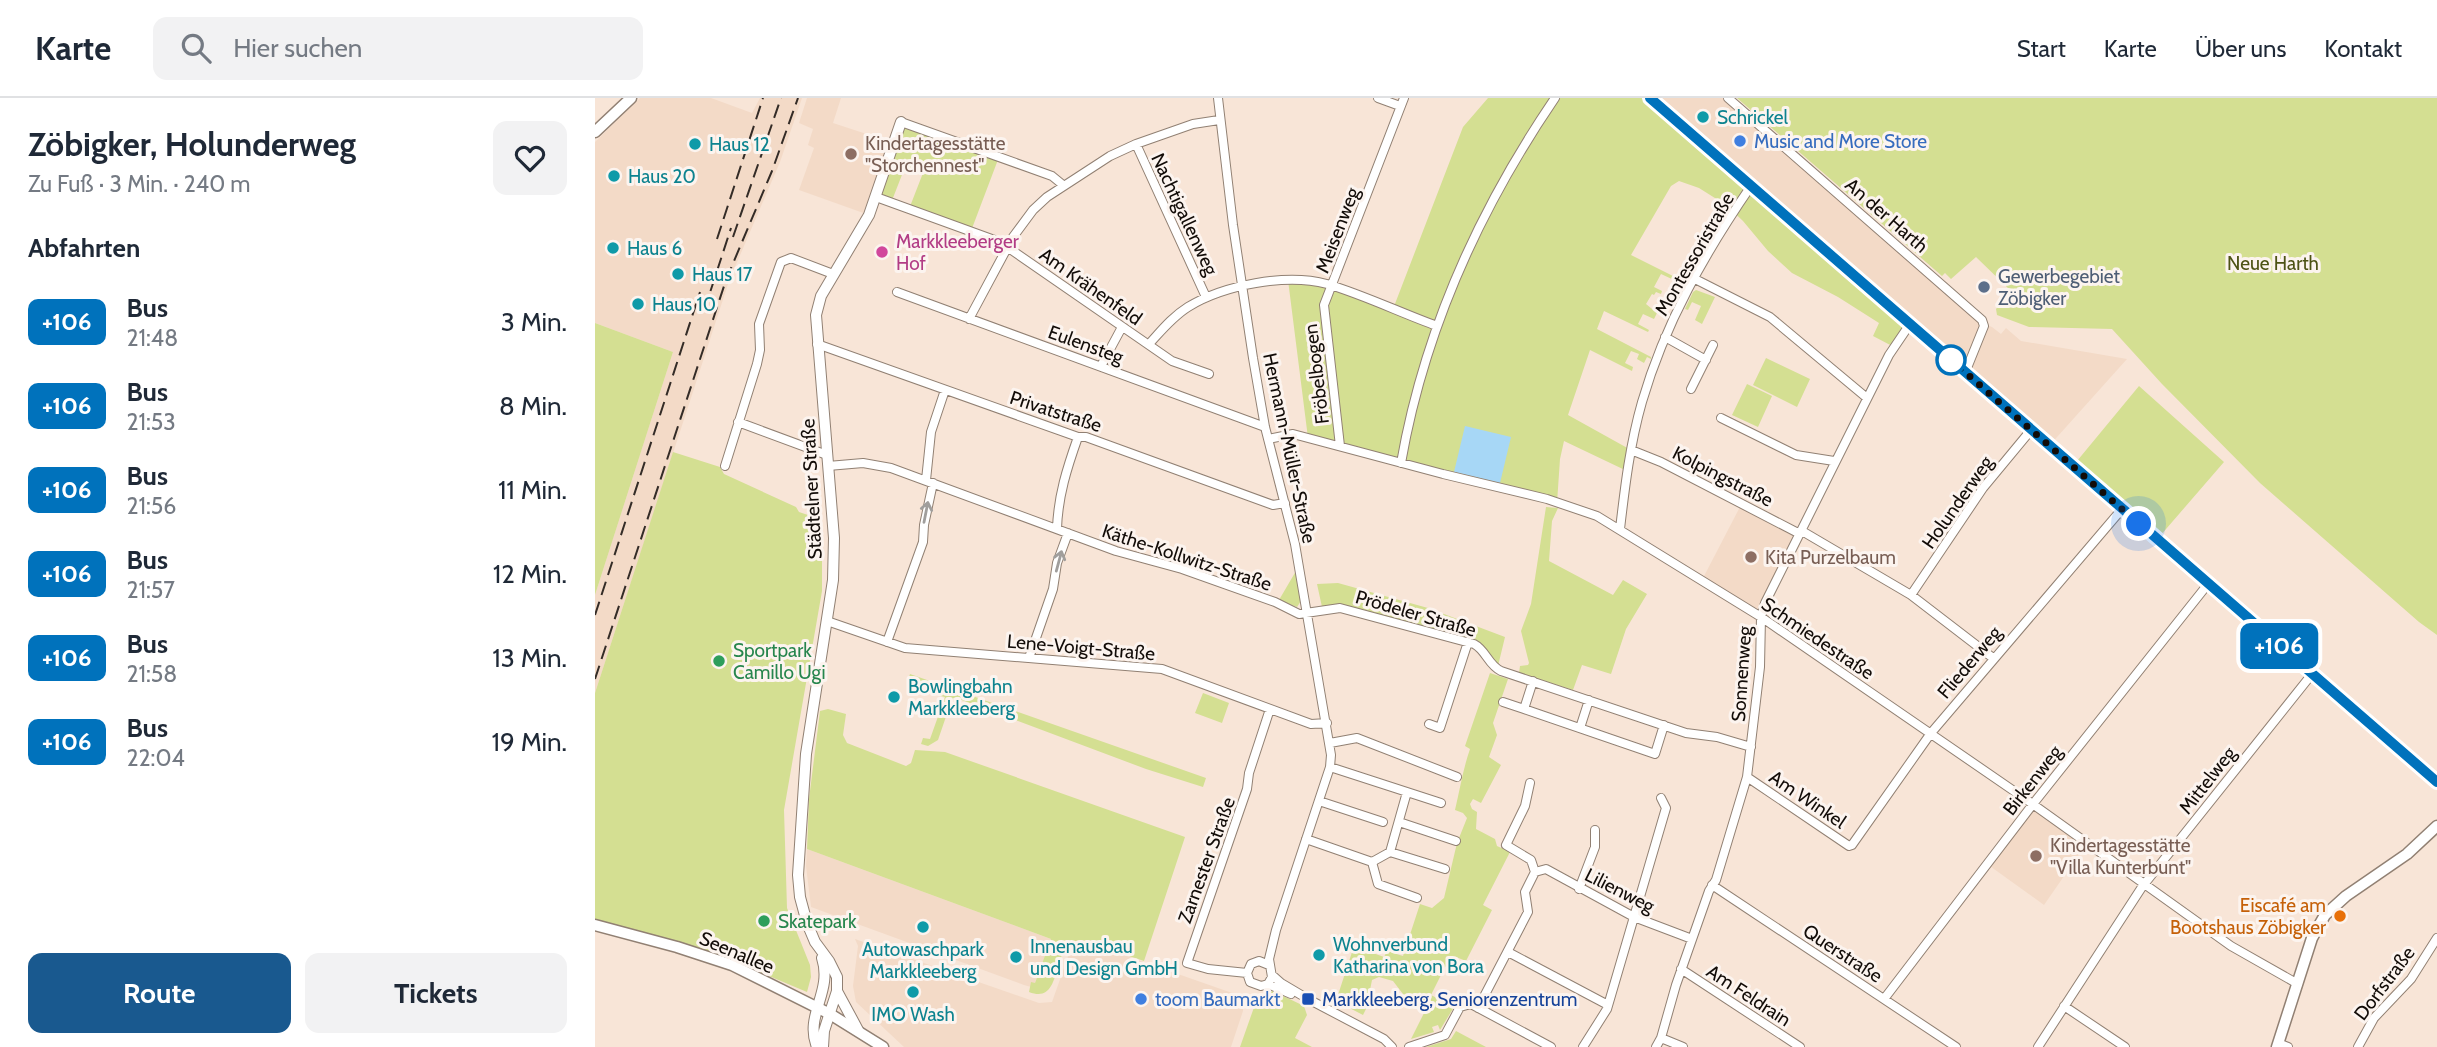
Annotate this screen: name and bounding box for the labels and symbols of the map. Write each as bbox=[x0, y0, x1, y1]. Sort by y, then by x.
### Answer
place label: Schrickel bbox=[1717, 106, 1789, 129]
marker: Schrickel bbox=[1695, 109, 1711, 125]
place label: Music and More Store bbox=[1754, 130, 1927, 153]
place label: Kindertagesstätte "Storchennest" bbox=[865, 132, 1006, 177]
place label: Haus 12 bbox=[709, 133, 770, 156]
marker: Music and More Store bbox=[1732, 133, 1748, 149]
marker: Haus 12 bbox=[687, 136, 703, 152]
marker: Kindertagesstätte "Storchennest" bbox=[843, 146, 859, 162]
street label: Nachtigallenweg bbox=[1146, 150, 1223, 279]
place label: Haus 20 bbox=[628, 165, 696, 188]
marker: Haus 20 bbox=[606, 168, 622, 184]
street label: An der Harth bbox=[1841, 173, 1933, 258]
street label: Meisenweg bbox=[1311, 184, 1365, 276]
street label: Montessoristraße bbox=[1650, 188, 1739, 320]
place label: Markkleeberger Hof bbox=[896, 230, 1019, 275]
place label: Haus 6 bbox=[627, 237, 682, 260]
marker: Haus 6 bbox=[605, 240, 621, 256]
street label: Am Krähenfeld bbox=[1035, 243, 1146, 330]
marker: Markkleeberger Hof bbox=[874, 244, 890, 260]
park label: Neue Harth bbox=[2227, 252, 2319, 275]
place label: Haus 17 bbox=[692, 263, 753, 286]
place label: Gewerbegebiet Zöbigker bbox=[1998, 265, 2121, 310]
marker: Haus 17 bbox=[670, 266, 686, 282]
marker: Gewerbegebiet Zöbigker bbox=[1976, 279, 1992, 295]
place label: Haus 10 bbox=[652, 293, 716, 316]
marker: Haus 10 bbox=[630, 296, 646, 312]
street label: Eulensteg bbox=[1045, 320, 1127, 369]
street label: Fröbelbogen bbox=[1299, 322, 1334, 425]
unlabelled marker bbox=[1936, 345, 1966, 375]
street label: Hermann-Müller-Straße bbox=[1258, 351, 1321, 546]
street label: Privatstraße bbox=[1007, 386, 1105, 437]
street label: Städtelner Straße bbox=[796, 418, 827, 560]
street label: Kolpingstraße bbox=[1669, 441, 1777, 512]
street label: Holunderweg bbox=[1917, 451, 1998, 553]
one-way arrow bbox=[920, 501, 934, 524]
your location bbox=[2121, 506, 2156, 541]
street label: Käthe-Kollwitz-Straße bbox=[1099, 519, 1275, 596]
place label: Kita Purzelbaum bbox=[1765, 546, 1896, 569]
marker: Kita Purzelbaum bbox=[1743, 549, 1759, 565]
one-way arrow bbox=[1053, 550, 1066, 572]
street label: Prödeler Straße bbox=[1353, 585, 1479, 642]
street label: Schmiedestraße bbox=[1757, 592, 1878, 685]
street label: Fliederweg bbox=[1933, 621, 2007, 703]
line badge: +106 bbox=[2230, 623, 2328, 669]
street label: Sonnenweg bbox=[1727, 625, 1756, 723]
street label: Lene-Voigt-Straße bbox=[1006, 630, 1156, 665]
place label: Sportpark Camillo Ugi bbox=[733, 639, 825, 684]
marker: Sportpark Camillo Ugi bbox=[711, 653, 727, 669]
place label: Bowlingbahn Markkleeberg bbox=[908, 675, 1015, 720]
marker: Bowlingbahn Markkleeberg bbox=[886, 689, 902, 705]
street label: Birkenweg bbox=[1998, 740, 2067, 820]
street label: Mittelweg bbox=[2174, 742, 2241, 819]
street label: Am Winkel bbox=[1765, 765, 1851, 834]
street label: Zarnester Straße bbox=[1173, 794, 1240, 926]
place label: Kindertagesstätte "Villa Kunterbunt" bbox=[2050, 834, 2191, 879]
marker: Kindertagesstätte "Villa Kunterbunt" bbox=[2028, 848, 2044, 864]
street label: Lilienweg bbox=[1581, 863, 1659, 918]
place label: Eiscafé am Bootshaus Zöbigker bbox=[2170, 894, 2326, 939]
marker: Eiscafé am Bootshaus Zöbigker bbox=[2332, 908, 2348, 924]
place label: Skatepark bbox=[778, 910, 857, 933]
marker: Skatepark bbox=[756, 913, 772, 929]
marker: Autowaschpark Markkleeberg bbox=[915, 919, 931, 935]
street label: Querstraße bbox=[1799, 919, 1887, 988]
street label: Seenallee bbox=[696, 927, 778, 979]
place label: Wohnverbund Katharina von Bora bbox=[1333, 933, 1484, 978]
place label: Innenausbau und Design GmbH bbox=[1030, 935, 1178, 980]
place label: Autowaschpark Markkleeberg bbox=[862, 938, 984, 983]
street label: Dorfstraße bbox=[2349, 942, 2420, 1025]
marker: Wohnverbund Katharina von Bora bbox=[1311, 947, 1327, 963]
marker: Innenausbau und Design GmbH bbox=[1008, 949, 1024, 965]
street label: Am Feldrain bbox=[1702, 960, 1795, 1031]
marker: IMO Wash bbox=[905, 984, 921, 1000]
place label: toom Baumarkt bbox=[1155, 988, 1281, 1011]
place label: Markkleeberg, Seniorenzentrum bbox=[1322, 988, 1577, 1011]
marker: toom Baumarkt bbox=[1133, 991, 1149, 1007]
marker: Markkleeberg, Seniorenzentrum bbox=[1300, 991, 1316, 1007]
place label: IMO Wash bbox=[871, 1003, 955, 1026]

